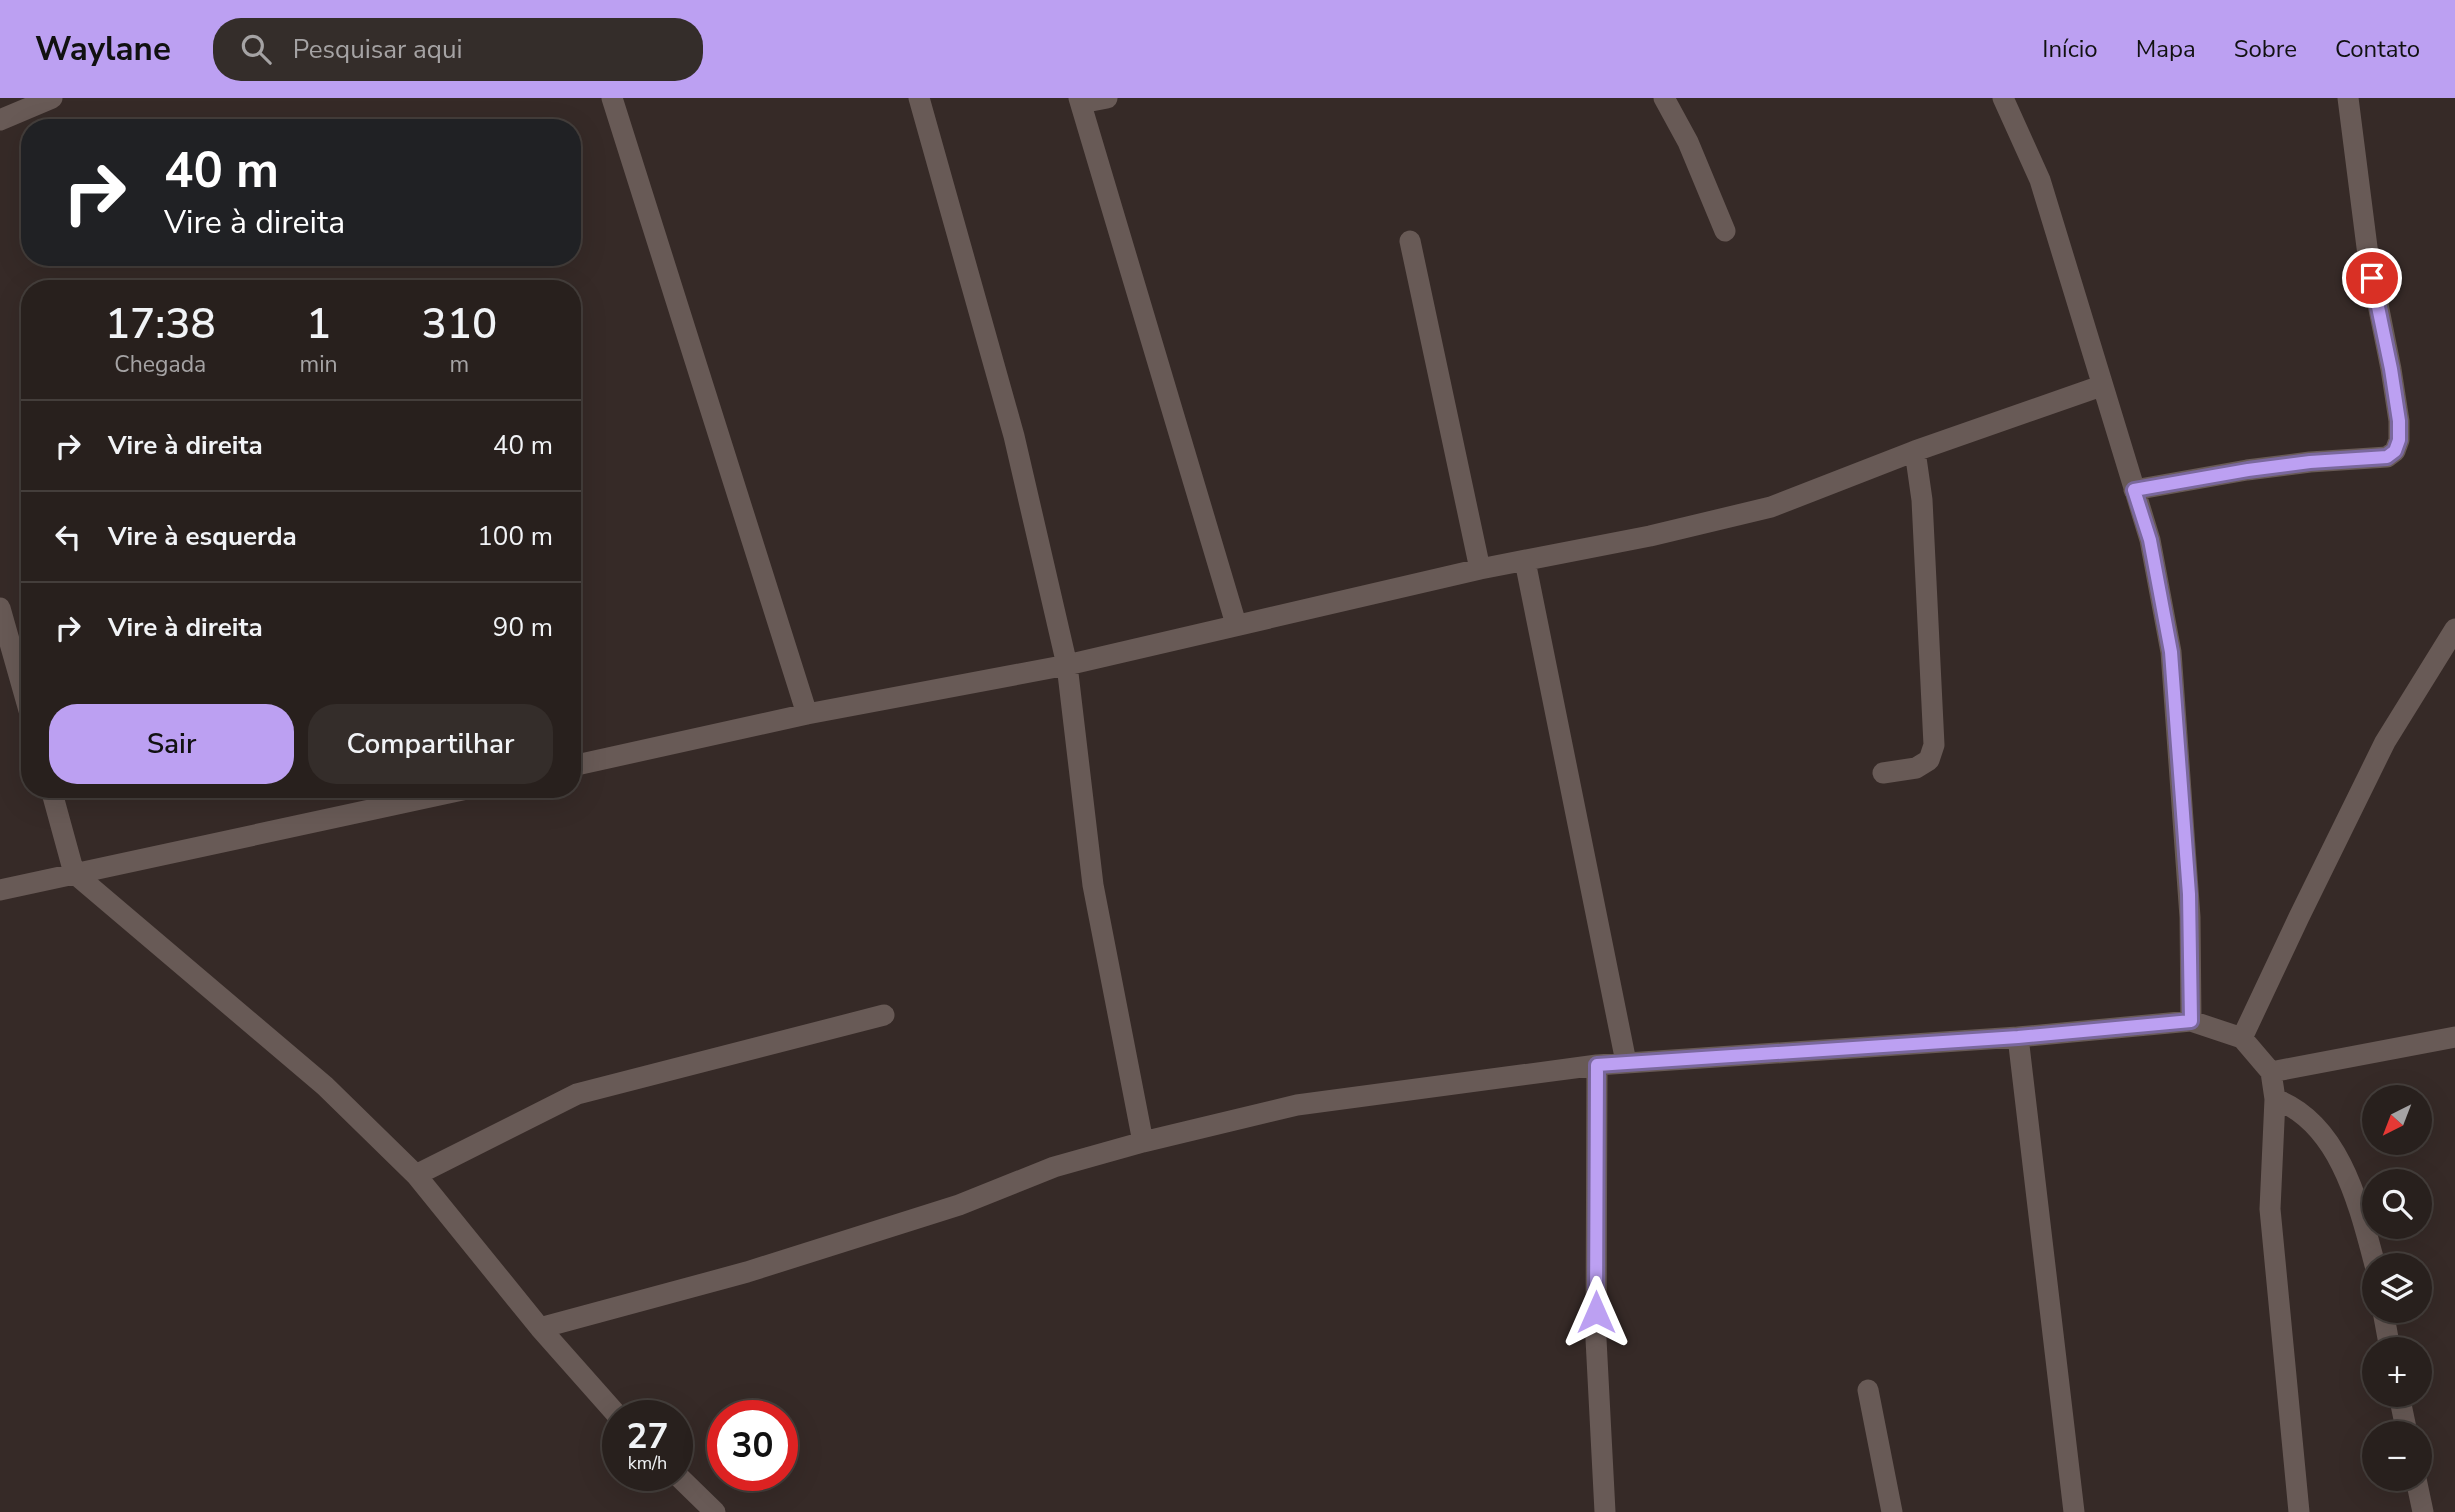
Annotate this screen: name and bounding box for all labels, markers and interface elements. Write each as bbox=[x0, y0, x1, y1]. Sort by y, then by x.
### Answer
search box bbox=[213, 18, 703, 81]
text: Waylane bbox=[35, 27, 171, 72]
icon: search bbox=[237, 30, 275, 68]
text: Pesquisar aqui bbox=[293, 32, 463, 67]
text: Início bbox=[2042, 33, 2098, 65]
text: Mapa bbox=[2136, 33, 2196, 65]
text: Sobre bbox=[2234, 33, 2297, 65]
text: Contato bbox=[2335, 33, 2420, 65]
text: 40 m bbox=[164, 137, 279, 204]
icon: right bbox=[49, 147, 140, 238]
text: Vire à direita bbox=[164, 201, 345, 244]
pin bbox=[2342, 248, 2402, 308]
icon: arrive bbox=[2353, 259, 2391, 297]
text: 17:38 bbox=[105, 296, 216, 353]
text: 1 bbox=[306, 296, 331, 353]
text: 310 bbox=[421, 296, 497, 353]
text: Chegada bbox=[114, 349, 206, 380]
text: min bbox=[300, 349, 338, 380]
text: m bbox=[449, 349, 469, 380]
icon: right bbox=[49, 427, 87, 465]
text: Vire à direita bbox=[108, 428, 263, 463]
text: 40 m bbox=[493, 428, 553, 463]
icon: left bbox=[49, 518, 87, 556]
text: Vire à esquerda bbox=[108, 519, 297, 554]
text: 100 m bbox=[477, 519, 553, 554]
icon: right bbox=[49, 609, 87, 647]
text: Vire à direita bbox=[108, 610, 263, 645]
text: 90 m bbox=[493, 610, 553, 645]
button: Sair bbox=[49, 704, 294, 784]
button: Compartilhar bbox=[308, 704, 553, 784]
north arrow bbox=[2362, 1085, 2432, 1155]
map controls bbox=[2362, 1085, 2432, 1491]
button: search bbox=[2362, 1169, 2432, 1239]
button: layers bbox=[2362, 1253, 2432, 1323]
position arrow bbox=[1559, 1275, 1633, 1349]
button: + bbox=[2362, 1337, 2432, 1407]
speed limit sign: 30 bbox=[707, 1400, 798, 1491]
text: 27 bbox=[626, 1413, 669, 1460]
button: − bbox=[2362, 1421, 2432, 1491]
text: km/h bbox=[628, 1451, 667, 1475]

